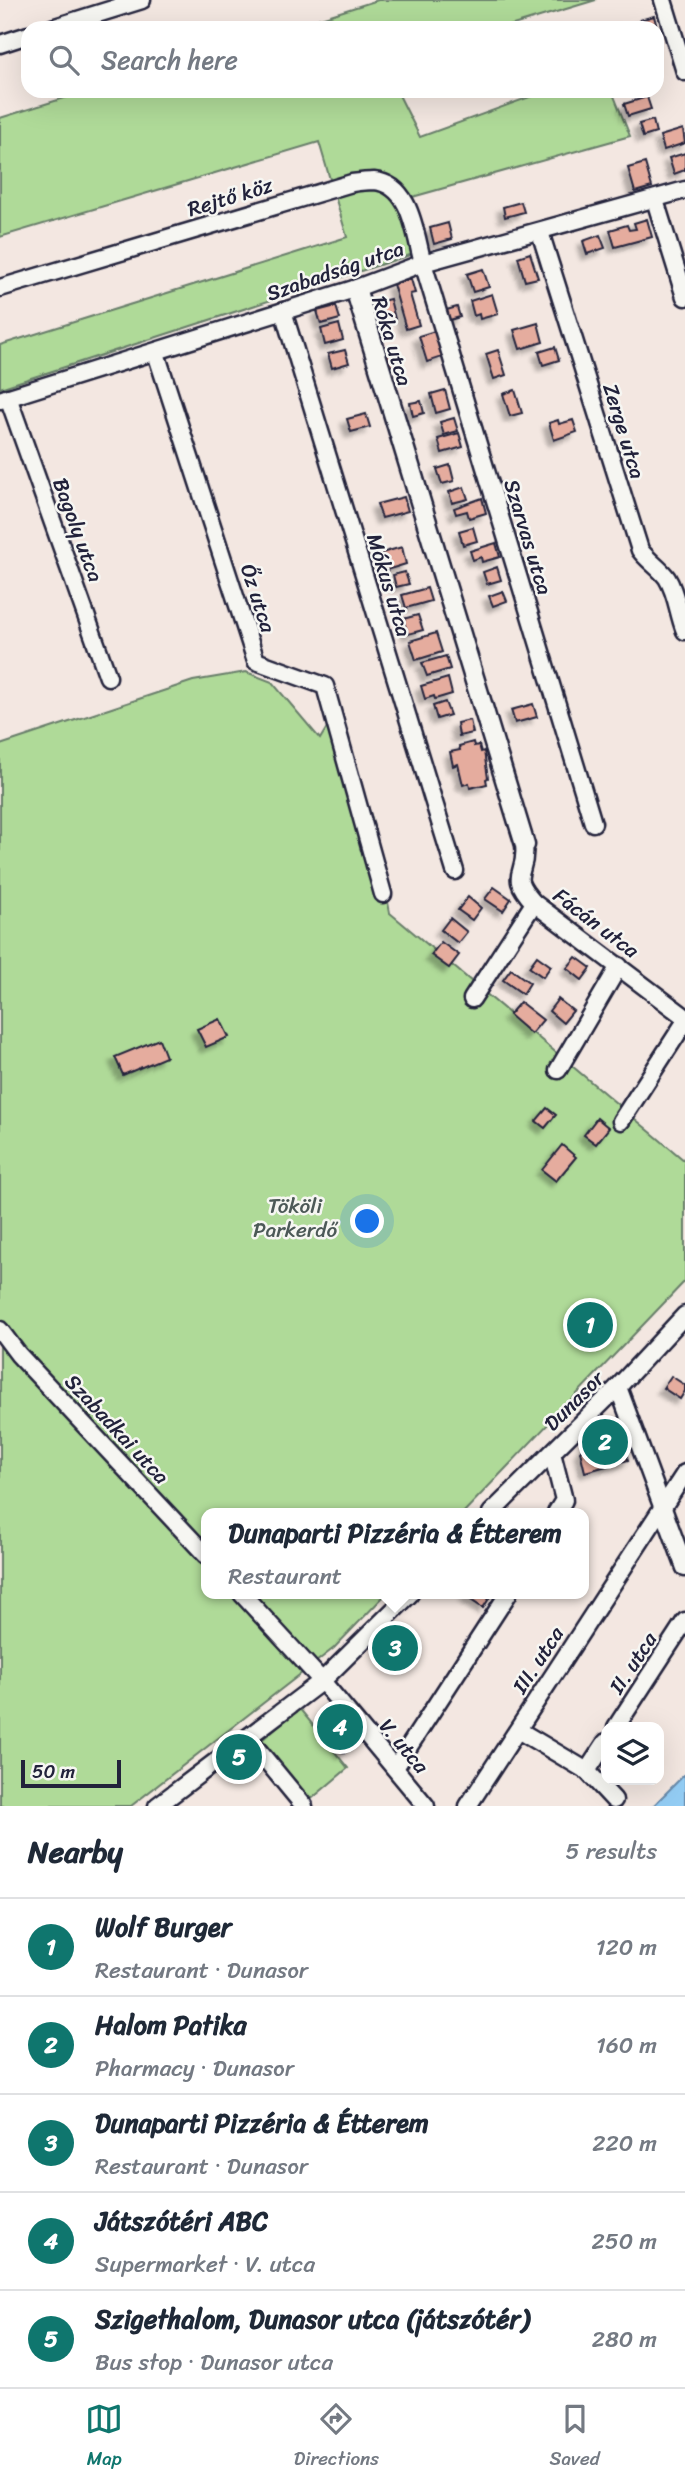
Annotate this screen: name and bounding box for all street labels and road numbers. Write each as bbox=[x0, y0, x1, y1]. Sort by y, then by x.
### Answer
street label: Rejtő köz bbox=[183, 166, 278, 228]
street label: Szabadság utca bbox=[261, 230, 409, 312]
street label: Róka utca bbox=[360, 291, 424, 391]
street label: Zerge utca bbox=[591, 378, 657, 484]
street label: Bagoly utca bbox=[42, 472, 115, 588]
street label: Szarvas utca bbox=[492, 474, 564, 600]
street label: Mókus utca bbox=[355, 529, 423, 642]
street label: Őz utca bbox=[229, 559, 287, 638]
street label: Fácán utca bbox=[544, 878, 648, 969]
street label: Dunasor bbox=[534, 1360, 615, 1441]
street label: Szabadkai utca bbox=[55, 1365, 179, 1494]
street label: III. utca bbox=[501, 1618, 574, 1702]
street label: II. utca bbox=[598, 1624, 668, 1703]
street label: V. utca bbox=[369, 1709, 439, 1783]

